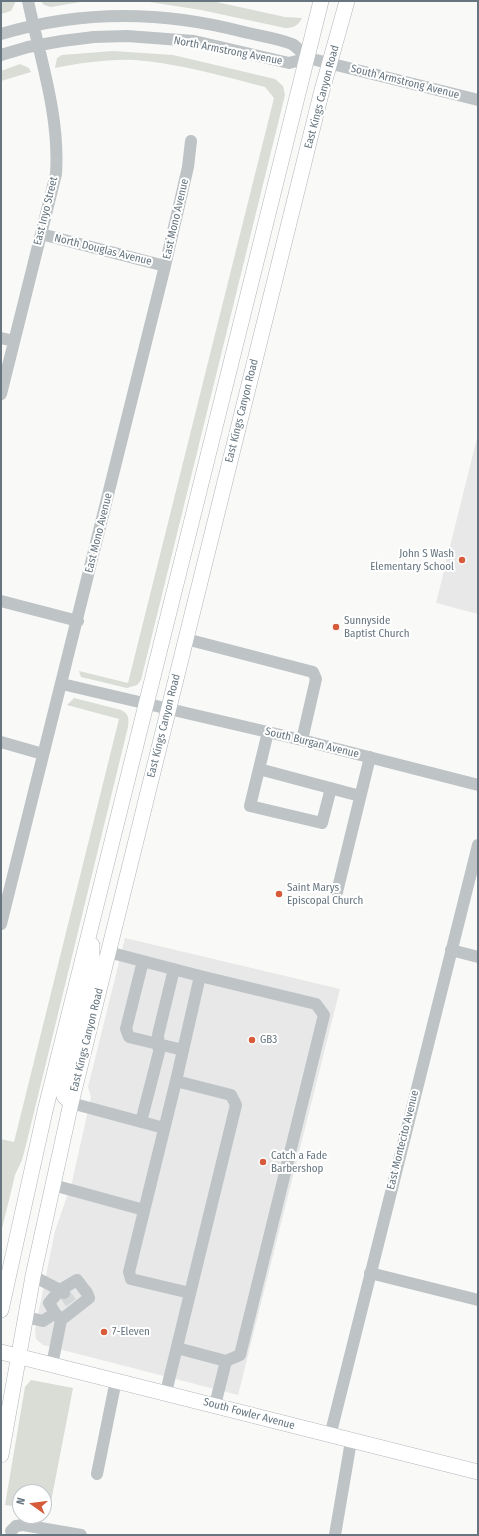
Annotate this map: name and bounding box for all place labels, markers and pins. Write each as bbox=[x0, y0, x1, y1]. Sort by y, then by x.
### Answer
place label: John S Wash Elementary School bbox=[370, 547, 454, 573]
marker: John S Wash Elementary School bbox=[457, 555, 467, 565]
place label: Sunnyside Baptist Church bbox=[344, 614, 410, 640]
marker: Sunnyside Baptist Church bbox=[331, 622, 341, 632]
place label: Saint Marys Episcopal Church bbox=[287, 881, 363, 907]
marker: Saint Marys Episcopal Church bbox=[274, 889, 284, 899]
place label: GB3 bbox=[260, 1033, 277, 1047]
marker: GB3 bbox=[247, 1035, 257, 1045]
place label: Catch a Fade Barbershop bbox=[271, 1149, 327, 1175]
marker: Catch a Fade Barbershop bbox=[258, 1157, 268, 1167]
place label: 7-Eleven bbox=[112, 1325, 150, 1339]
marker: 7-Eleven bbox=[99, 1327, 109, 1337]

